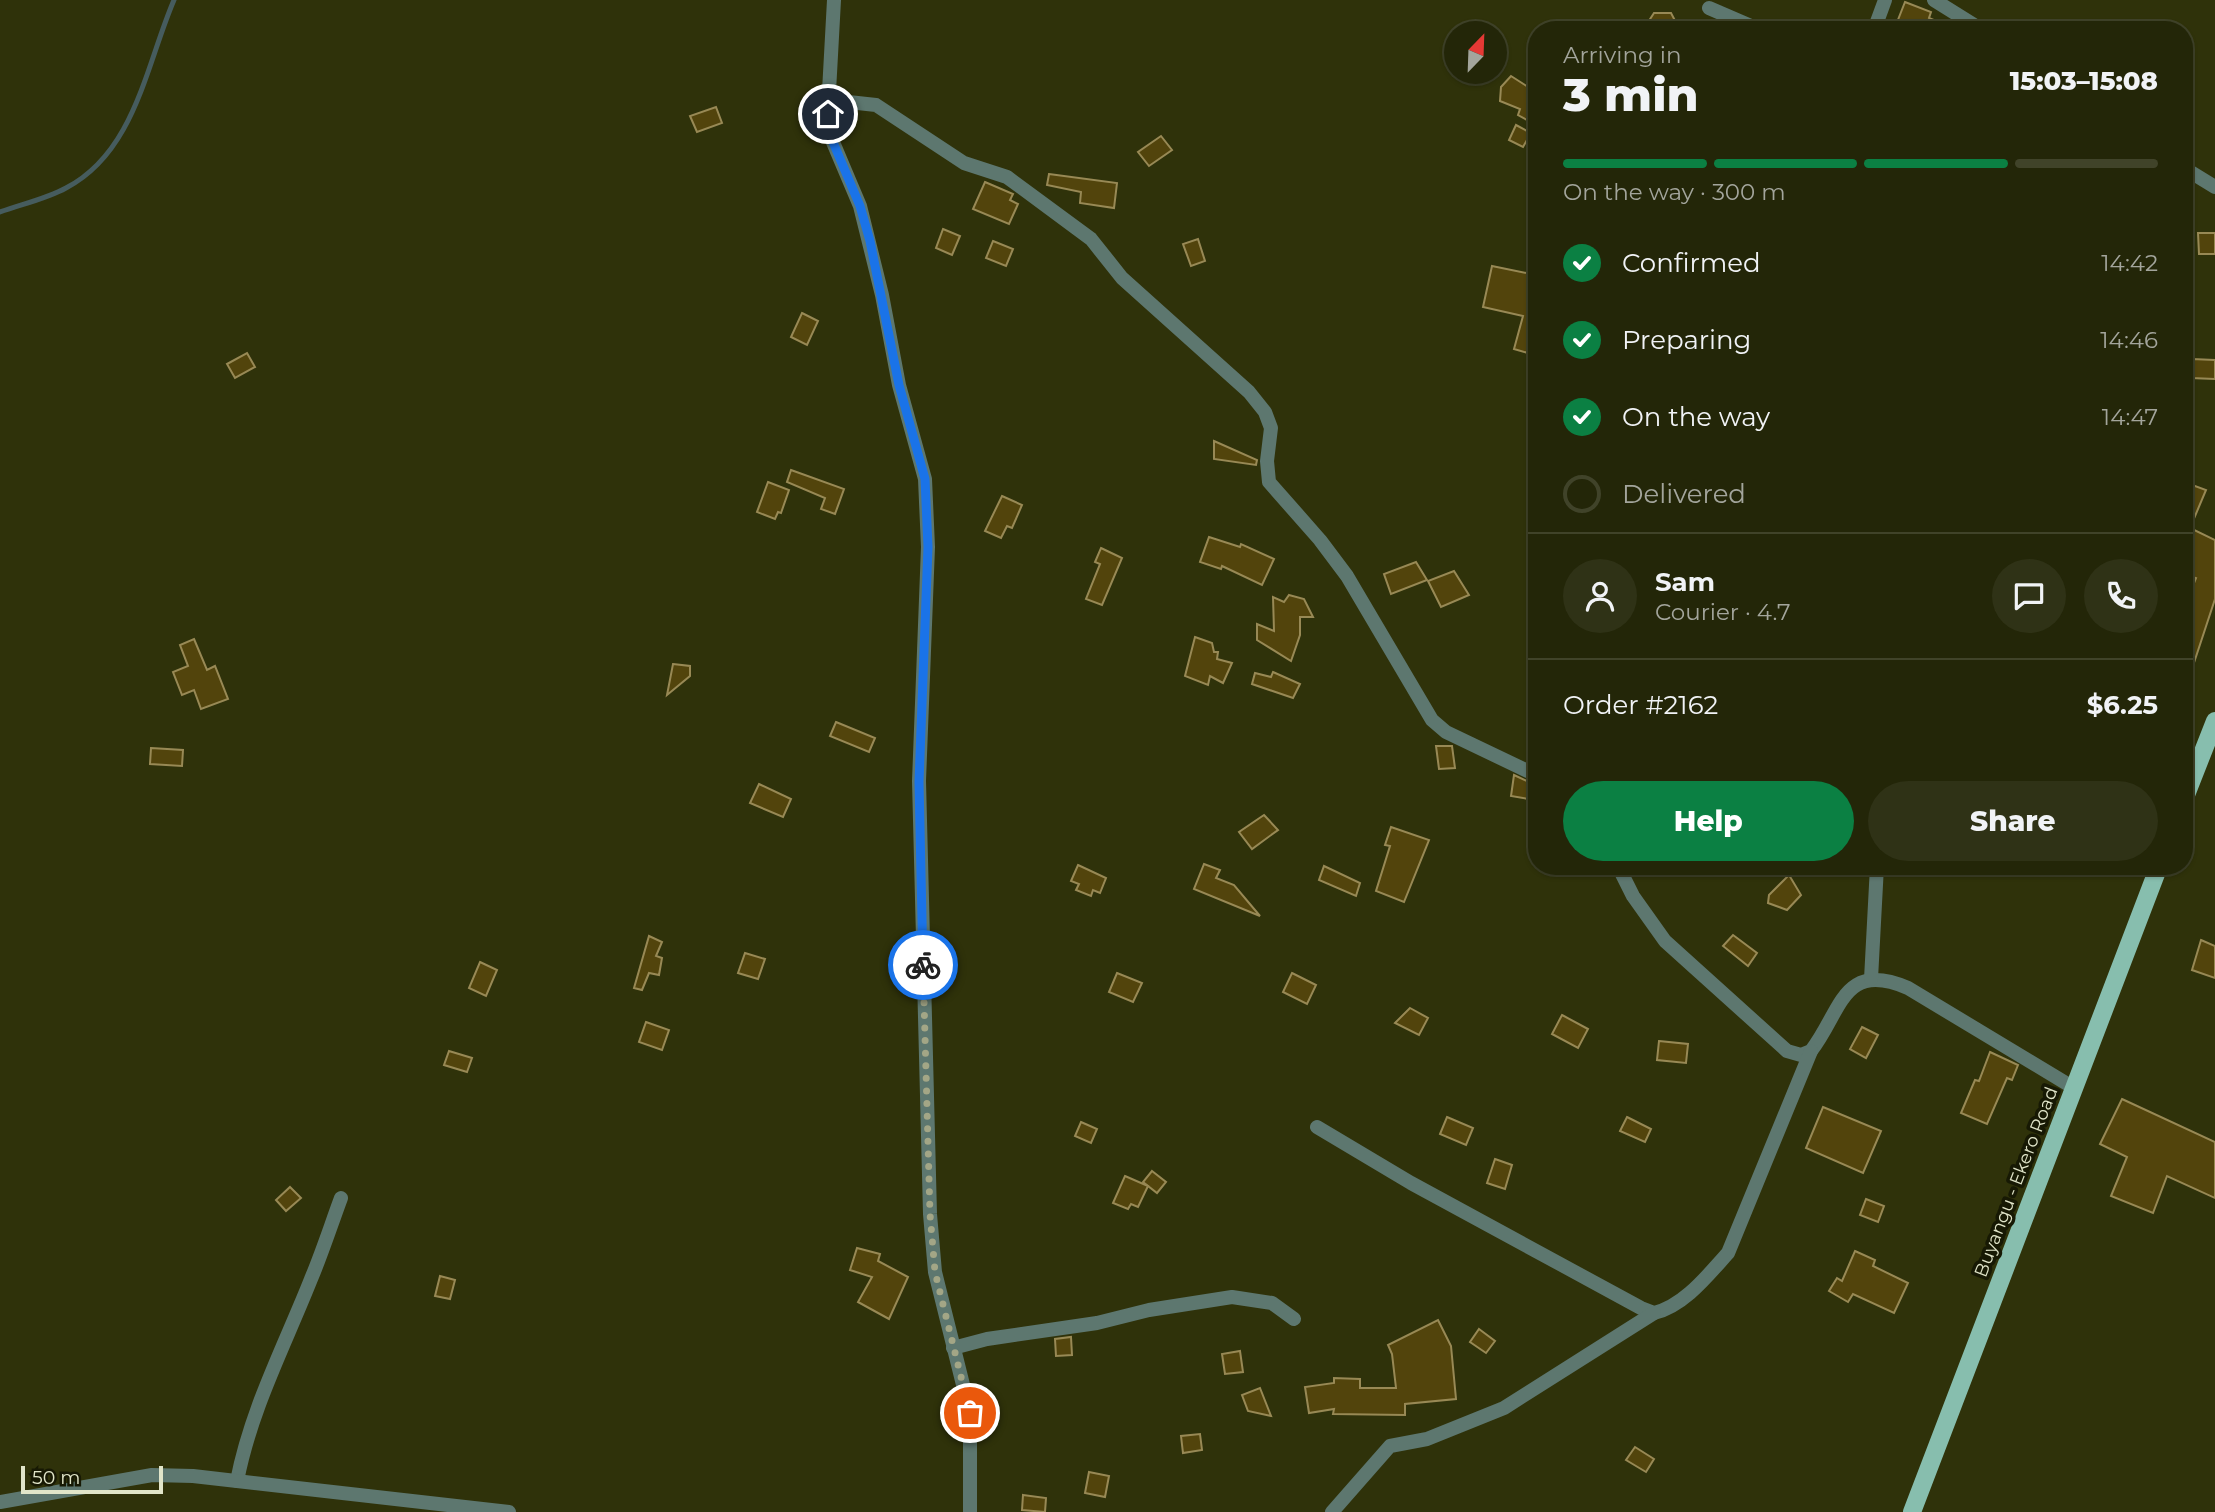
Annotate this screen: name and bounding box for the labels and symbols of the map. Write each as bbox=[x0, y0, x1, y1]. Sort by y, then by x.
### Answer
north arrow bbox=[1444, 21, 1507, 84]
pin bbox=[798, 84, 858, 144]
courier bbox=[888, 930, 958, 1000]
street label: Buyangu - Ekero Road bbox=[1970, 1084, 2062, 1280]
pin bbox=[940, 1383, 1000, 1443]
scale bar bbox=[21, 1463, 163, 1495]

